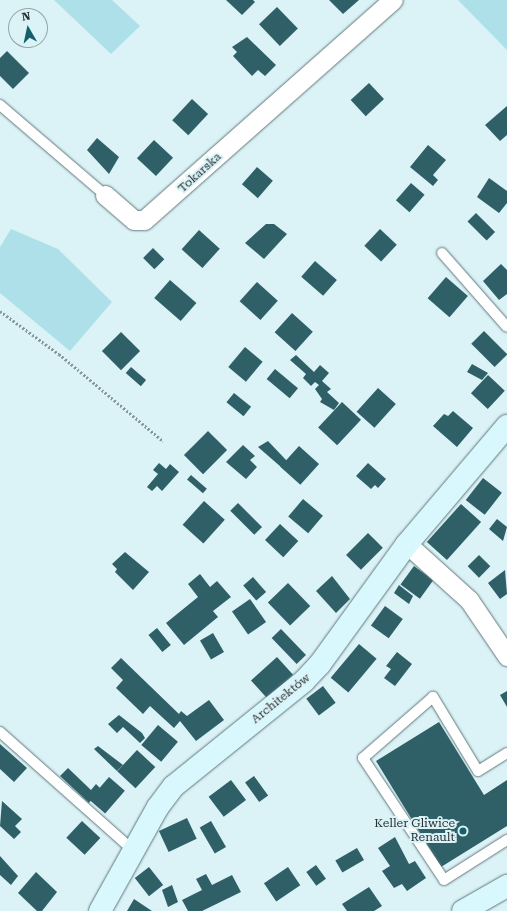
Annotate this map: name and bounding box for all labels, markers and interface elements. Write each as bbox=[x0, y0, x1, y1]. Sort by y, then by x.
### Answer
north arrow bbox=[8, 8, 48, 48]
text: N bbox=[21, 10, 31, 24]
street label: Tokarska bbox=[176, 150, 224, 196]
street label: Architektów bbox=[249, 671, 313, 727]
place label: Keller Gliwice Renault bbox=[374, 817, 455, 845]
marker: Keller Gliwice Renault bbox=[458, 826, 468, 836]

